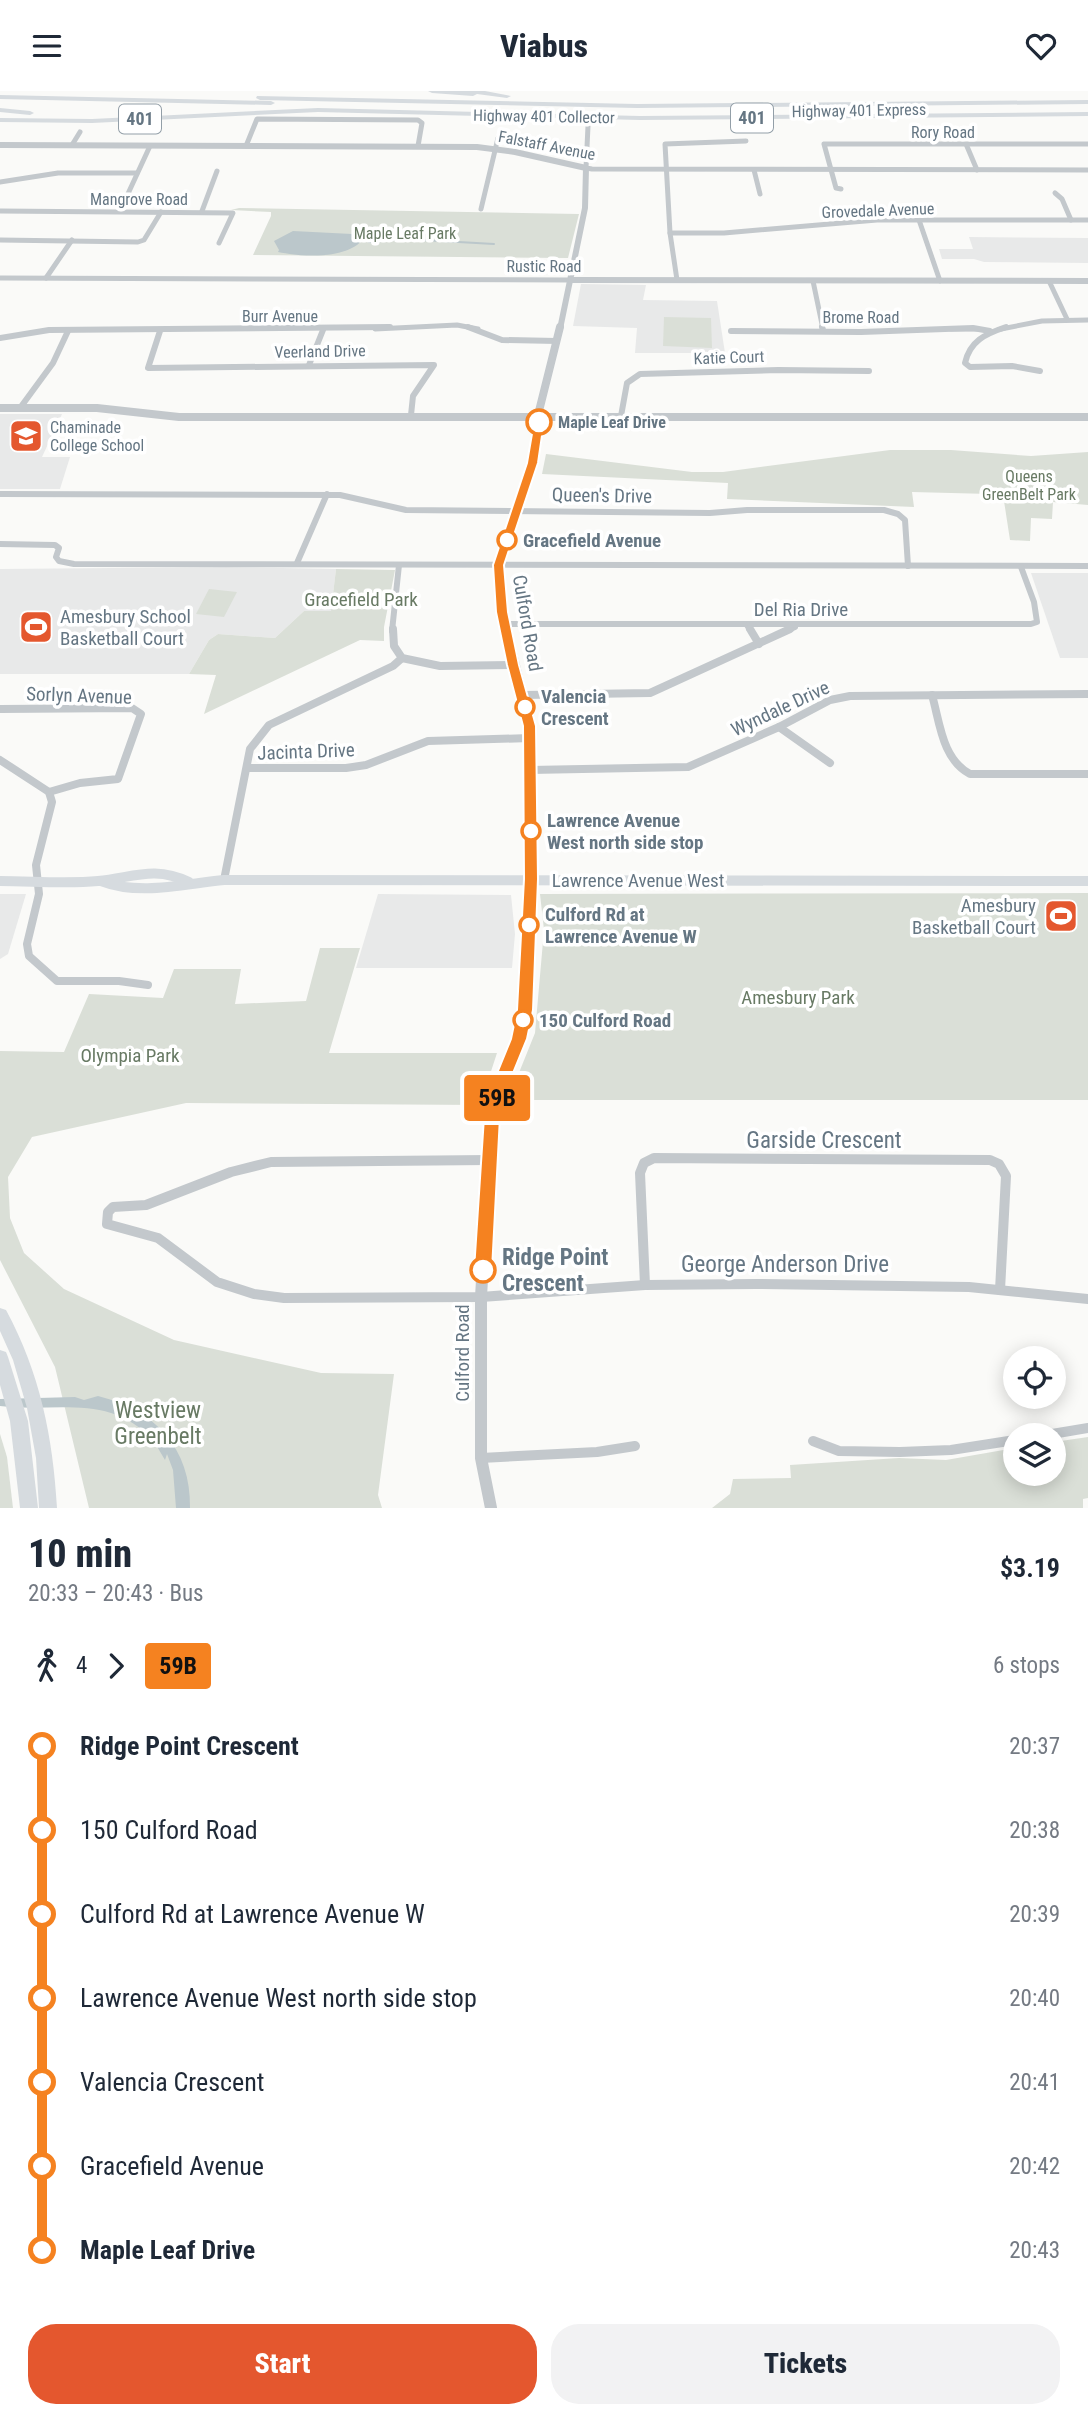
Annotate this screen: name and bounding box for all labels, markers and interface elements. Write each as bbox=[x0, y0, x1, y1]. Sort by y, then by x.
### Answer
icon: menu bbox=[28, 27, 66, 65]
text: Viabus bbox=[500, 27, 588, 65]
icon: heart bbox=[1022, 27, 1060, 65]
street label: Highway 401 Express bbox=[792, 100, 926, 121]
road number: 401 bbox=[731, 103, 773, 133]
road number: 401 bbox=[119, 104, 161, 133]
street label: Highway 401 Collector bbox=[473, 106, 615, 127]
street label: Rory Road bbox=[911, 123, 975, 142]
street label: Falstaff Avenue bbox=[497, 127, 597, 164]
street label: Mangrove Road bbox=[90, 190, 188, 209]
street label: Grovedale Avenue bbox=[821, 199, 935, 222]
park label: Maple Leaf Park bbox=[354, 224, 457, 243]
street label: Rustic Road bbox=[506, 257, 582, 276]
street label: Burr Avenue bbox=[242, 307, 318, 326]
street label: Brome Road bbox=[823, 308, 899, 327]
street label: Veerland Drive bbox=[274, 341, 366, 362]
street label: Katie Court bbox=[693, 347, 765, 368]
marker: Maple Leaf Drive bbox=[526, 409, 552, 435]
place label: Maple Leaf Drive bbox=[558, 413, 666, 432]
school or university icon: Chaminade College School bbox=[7, 417, 45, 455]
place label: Chaminade College School bbox=[50, 418, 144, 455]
park label: Queens GreenBelt Park bbox=[982, 467, 1077, 504]
street label: Queen's Drive bbox=[552, 483, 652, 508]
place label: Gracefield Avenue bbox=[523, 529, 661, 552]
marker: Gracefield Avenue bbox=[497, 530, 517, 550]
street label: Culford Road bbox=[508, 573, 547, 673]
park label: Gracefield Park bbox=[304, 588, 418, 611]
street label: Del Ria Drive bbox=[754, 598, 848, 621]
place label: Amesbury School Basketball Court bbox=[60, 605, 191, 650]
sports icon: Amesbury School Basketball Court bbox=[17, 608, 55, 646]
street label: Wyndale Drive bbox=[727, 676, 833, 741]
street label: Sorlyn Avenue bbox=[26, 682, 132, 709]
place label: Valencia Crescent bbox=[541, 685, 609, 730]
marker: Valencia Crescent bbox=[515, 697, 535, 717]
street label: Jacinta Drive bbox=[257, 738, 355, 765]
place label: Lawrence Avenue West north side stop bbox=[547, 809, 703, 854]
marker: Lawrence Avenue West north side stop bbox=[521, 821, 541, 841]
street label: Lawrence Avenue West bbox=[552, 869, 724, 892]
place label: Amesbury Basketball Court bbox=[912, 894, 1036, 939]
sports icon: Amesbury Basketball Court bbox=[1042, 897, 1080, 935]
place label: Culford Rd at Lawrence Avenue W bbox=[545, 903, 697, 948]
marker: Culford Rd at Lawrence Avenue W bbox=[519, 915, 539, 935]
park label: Amesbury Park bbox=[741, 986, 855, 1009]
place label: 150 Culford Road bbox=[539, 1009, 671, 1032]
marker: 150 Culford Road bbox=[513, 1010, 533, 1030]
park label: Olympia Park bbox=[80, 1044, 180, 1067]
line badge: 59B bbox=[457, 1075, 537, 1121]
text: 59B bbox=[478, 1084, 516, 1112]
street label: Garside Crescent bbox=[746, 1127, 902, 1154]
place label: Ridge Point Crescent bbox=[502, 1244, 608, 1297]
street label: George Anderson Drive bbox=[681, 1251, 889, 1278]
marker: Ridge Point Crescent bbox=[470, 1257, 496, 1283]
street label: Culford Road bbox=[451, 1304, 474, 1402]
map controls bbox=[1003, 1346, 1066, 1486]
button: locate bbox=[1003, 1346, 1066, 1409]
park label: Westview Greenbelt bbox=[114, 1397, 202, 1450]
button: layers bbox=[1003, 1423, 1066, 1486]
text: 10 min bbox=[28, 1532, 132, 1576]
text: $3.19 bbox=[1000, 1553, 1060, 1583]
text: 20:33 – 20:43 · Bus bbox=[28, 1580, 204, 1607]
icon: walk bbox=[28, 1647, 66, 1685]
icon: forward bbox=[97, 1647, 135, 1685]
text: 4 bbox=[76, 1652, 87, 1679]
text: 59B bbox=[159, 1652, 197, 1680]
text: 6 stops bbox=[993, 1652, 1060, 1679]
text: Ridge Point Crescent bbox=[80, 1731, 299, 1761]
text: 20:37 bbox=[1009, 1733, 1060, 1760]
text: 150 Culford Road bbox=[80, 1815, 258, 1845]
text: 20:38 bbox=[1009, 1817, 1060, 1844]
text: Culford Rd at Lawrence Avenue W bbox=[80, 1899, 425, 1929]
text: 20:39 bbox=[1009, 1901, 1060, 1928]
text: Lawrence Avenue West north side stop bbox=[80, 1983, 477, 2013]
text: 20:40 bbox=[1009, 1985, 1060, 2012]
text: Valencia Crescent bbox=[80, 2067, 265, 2097]
text: 20:41 bbox=[1009, 2069, 1060, 2096]
text: Gracefield Avenue bbox=[80, 2151, 264, 2181]
text: 20:42 bbox=[1009, 2153, 1060, 2180]
text: Maple Leaf Drive bbox=[80, 2235, 255, 2265]
text: 20:43 bbox=[1009, 2237, 1060, 2264]
button: Start bbox=[28, 2324, 537, 2404]
button: Tickets bbox=[551, 2324, 1060, 2404]

